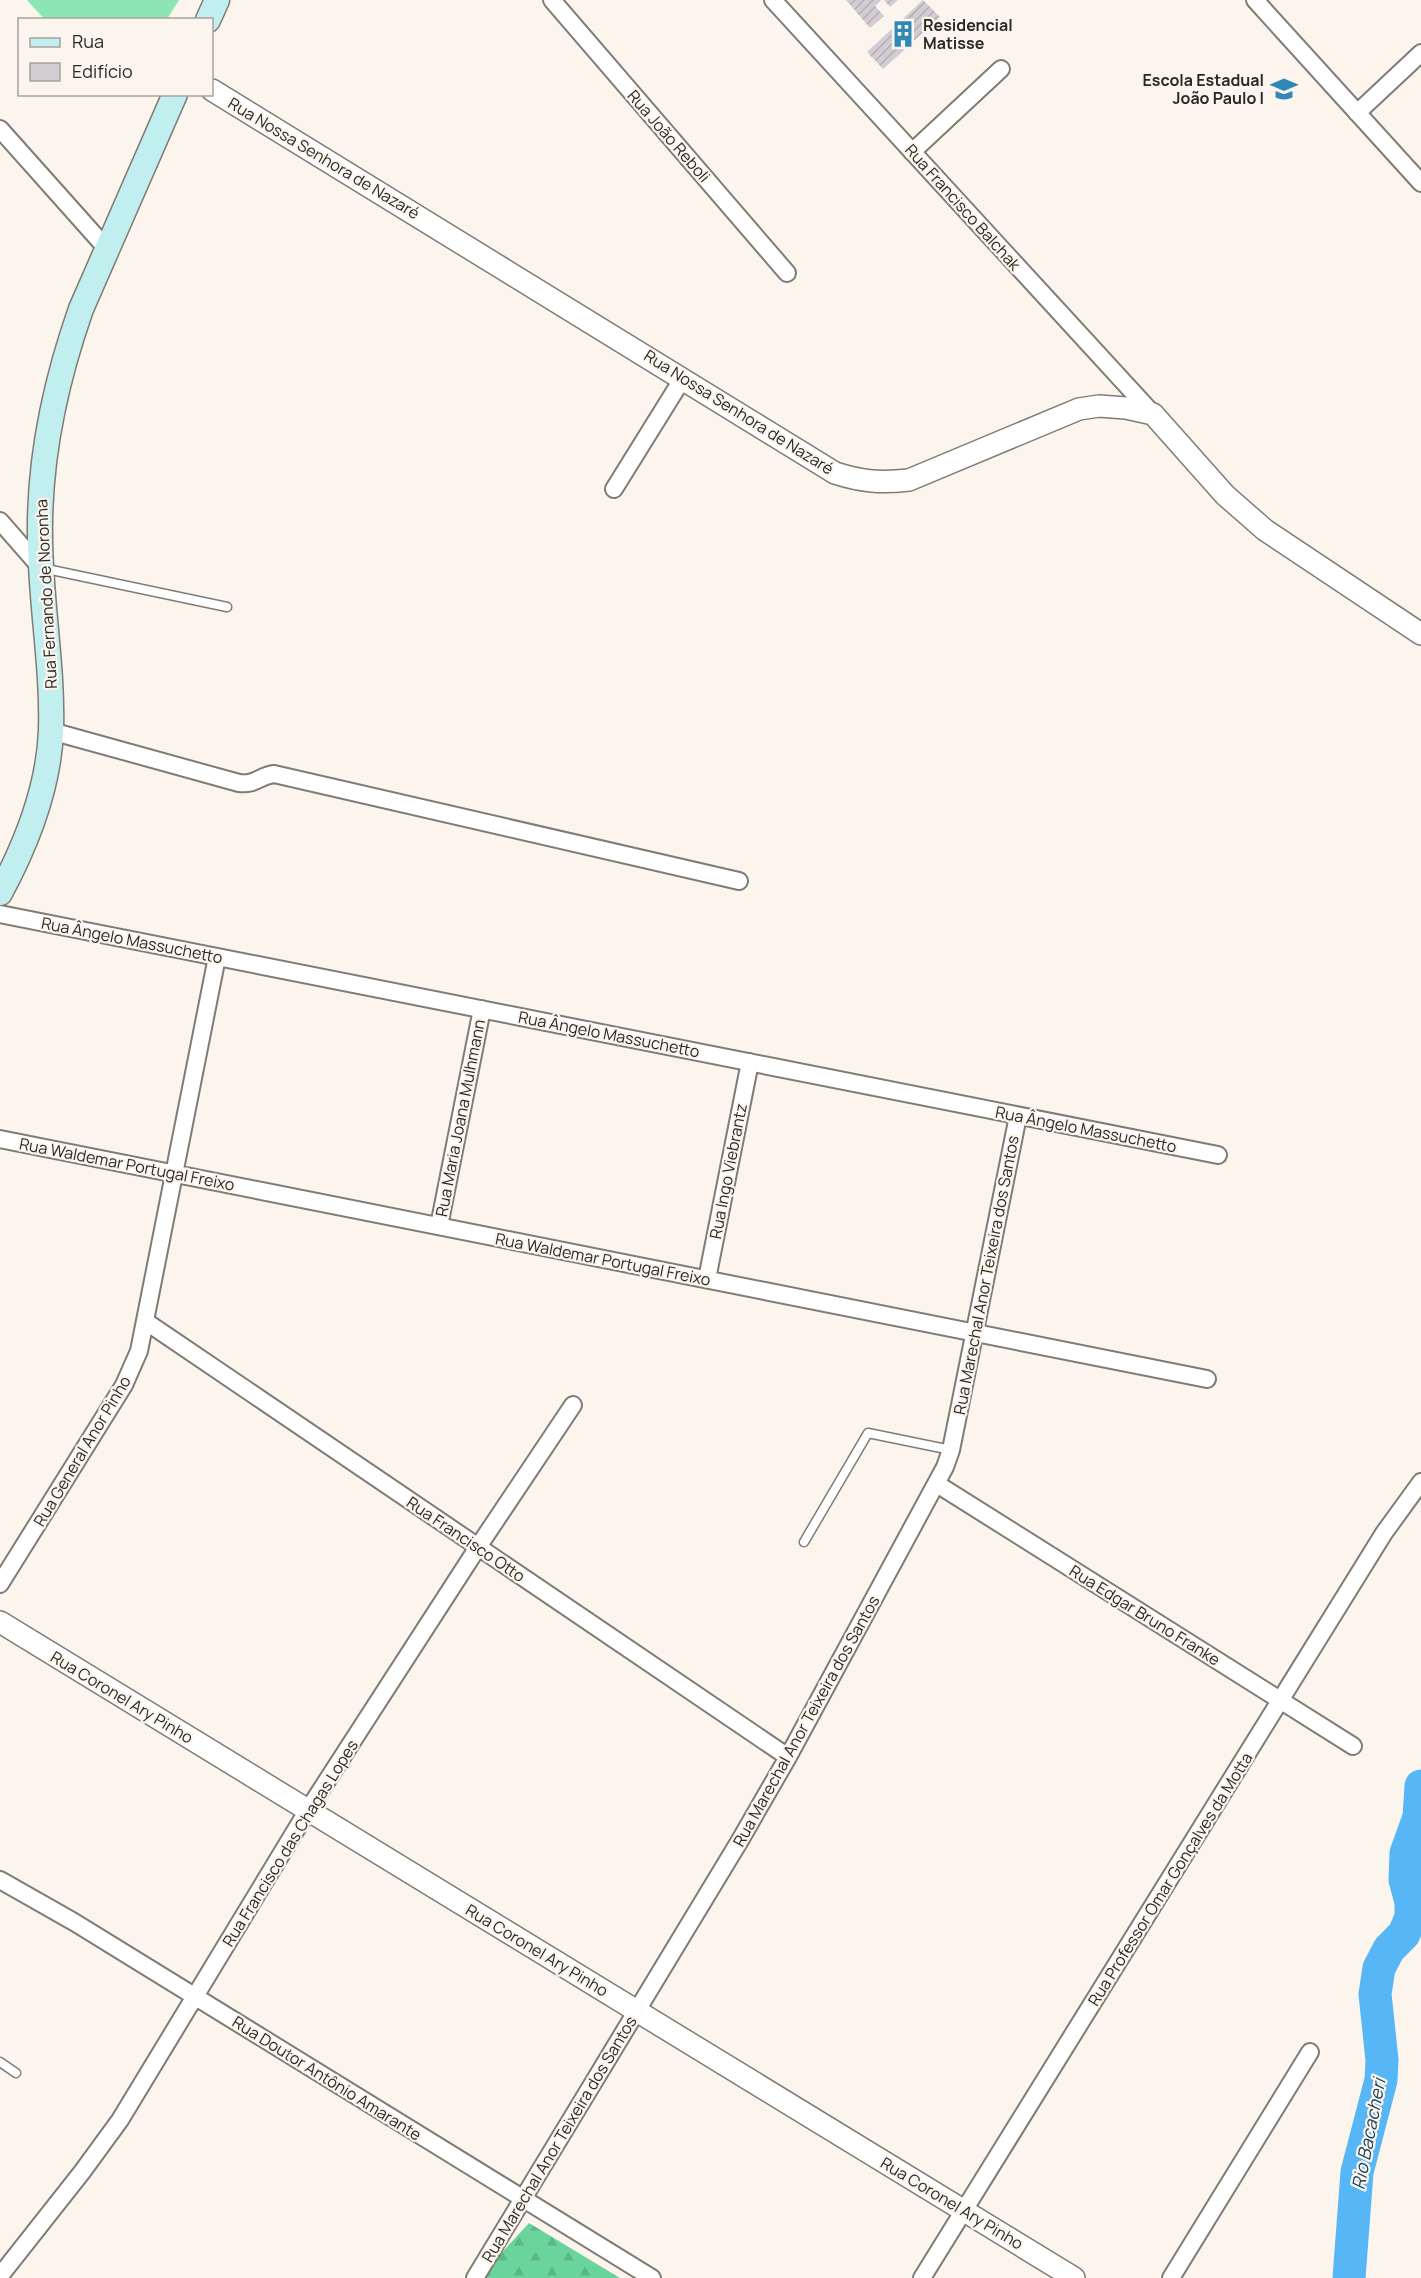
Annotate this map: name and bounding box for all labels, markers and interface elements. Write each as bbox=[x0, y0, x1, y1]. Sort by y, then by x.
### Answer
place label: Residencial Matisse bbox=[923, 14, 1013, 54]
legend bbox=[18, 18, 213, 96]
building icon: Residencial Matisse bbox=[888, 19, 918, 49]
text: Rua bbox=[72, 29, 104, 53]
text: Edifício bbox=[72, 59, 133, 83]
place label: Escola Estadual João Paulo I bbox=[1142, 69, 1264, 109]
school or university icon: Escola Estadual João Paulo I bbox=[1269, 74, 1299, 104]
street label: Rua João Reboli bbox=[623, 85, 715, 187]
street label: Rua Nossa Senhora de Nazaré bbox=[224, 92, 424, 224]
street label: Rua Francisco Balchak bbox=[900, 139, 1026, 276]
street label: Rua Nossa Senhora de Nazaré bbox=[640, 344, 838, 480]
street label: Rua Fernando de Noronha bbox=[30, 499, 62, 689]
street label: Rua Ângelo Massuchetto bbox=[39, 912, 225, 968]
street label: Rua Ângelo Massuchetto bbox=[516, 1006, 702, 1062]
street label: Rua Maria Joana Mulhmann bbox=[430, 1017, 490, 1219]
street label: Rua Ingo Viebrantz bbox=[704, 1101, 752, 1241]
street label: Rua Ângelo Massuchetto bbox=[993, 1101, 1179, 1157]
street label: Rua Waldemar Portugal Freixo bbox=[17, 1132, 237, 1196]
street label: Rua Marechal Anor Teixeira dos Santos bbox=[948, 1134, 1024, 1416]
street label: Rua Waldemar Portugal Freixo bbox=[493, 1227, 713, 1291]
street label: Rua General Anor Pinho bbox=[28, 1372, 136, 1530]
street label: Rua Francisco Otto bbox=[402, 1491, 530, 1587]
street label: Rua Edgar Bruno Franke bbox=[1065, 1560, 1225, 1670]
street label: Rua Marechal Anor Teixeira dos Santos bbox=[728, 1592, 884, 1850]
street label: Rua Coronel Ary Pinho bbox=[47, 1646, 197, 1748]
street label: Rua Francisco das Chagas Lopes bbox=[217, 1735, 363, 1951]
street label: Rua Professor Omar Gonçalves da Motta bbox=[1083, 1748, 1257, 2010]
street label: Rua Coronel Ary Pinho bbox=[462, 1899, 612, 2001]
street label: Rua Doutor Antônio Amarante bbox=[228, 2011, 426, 2145]
street label: Rua Marechal Anor Teixeira dos Santos bbox=[476, 2012, 642, 2266]
water label: Rio Bacacheri bbox=[1345, 2074, 1391, 2192]
street label: Rua Coronel Ary Pinho bbox=[877, 2152, 1027, 2254]

